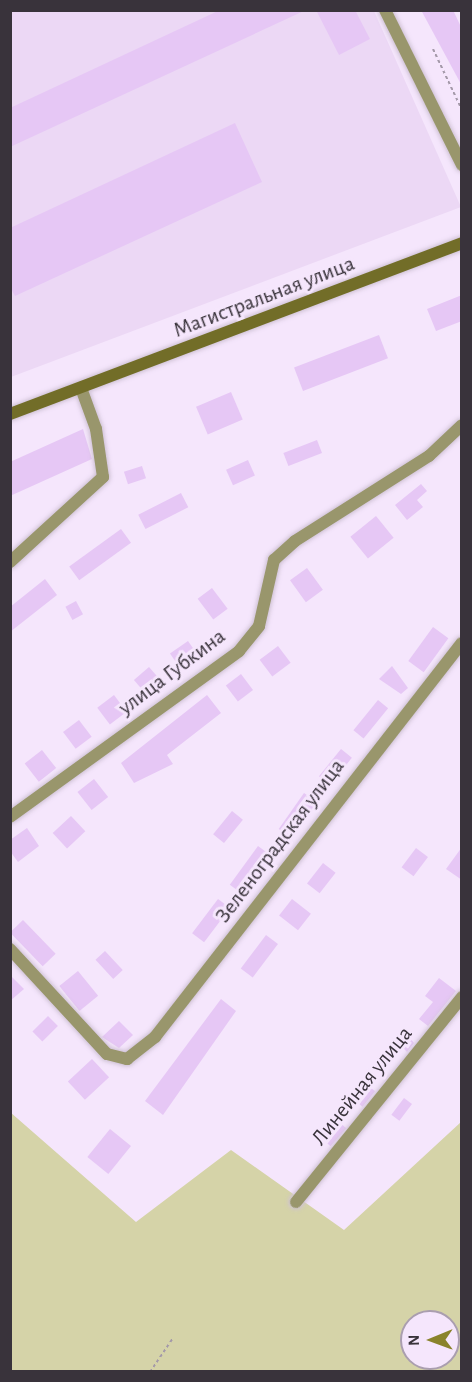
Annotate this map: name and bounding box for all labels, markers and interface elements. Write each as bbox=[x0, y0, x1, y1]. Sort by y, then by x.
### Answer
street label: Магистральная улица bbox=[170, 250, 358, 344]
street label: улица Губкина bbox=[113, 623, 231, 721]
street label: Зеленоградская улица bbox=[210, 754, 350, 928]
street label: Линейная улица bbox=[306, 1021, 418, 1151]
north arrow bbox=[400, 1310, 460, 1370]
text: N bbox=[406, 1335, 422, 1346]

